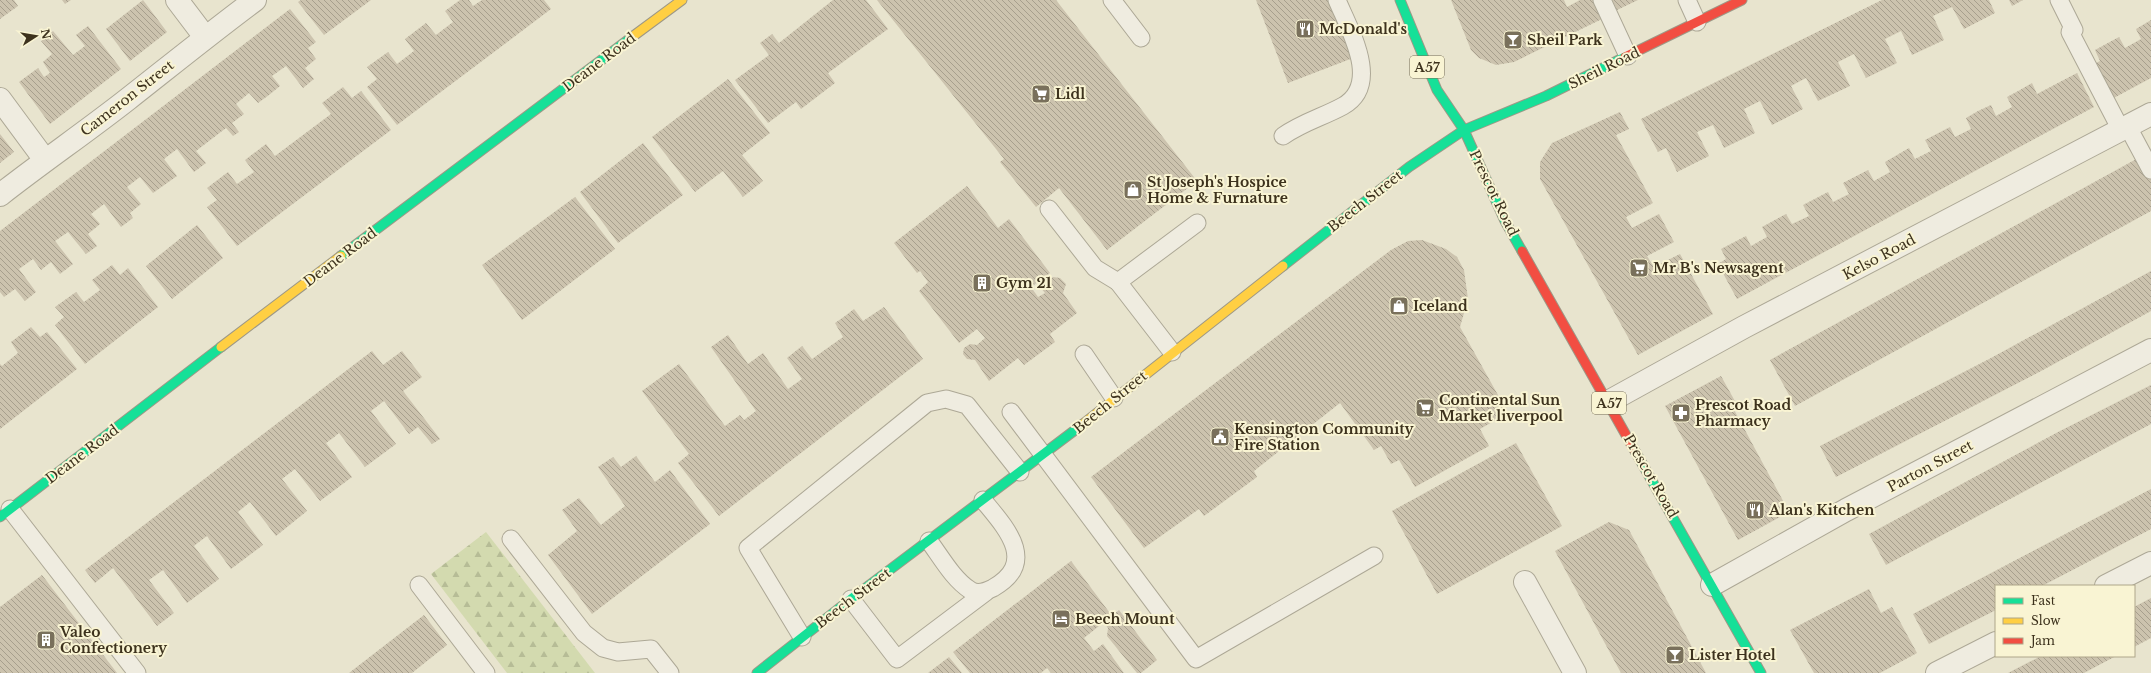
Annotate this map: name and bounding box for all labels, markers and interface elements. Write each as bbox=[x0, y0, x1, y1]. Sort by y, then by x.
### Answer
north arrow bbox=[16, 16, 56, 56]
restaurant icon: McDonald's bbox=[1294, 18, 1316, 40]
place label: McDonald's bbox=[1319, 20, 1407, 38]
text: N bbox=[38, 27, 54, 41]
street label: Deane Road bbox=[559, 28, 640, 95]
bar icon: Sheil Park bbox=[1502, 29, 1524, 51]
place label: Sheil Park bbox=[1527, 31, 1603, 49]
street label: Sheil Road bbox=[1565, 43, 1643, 93]
street label: Cameron Street bbox=[77, 56, 178, 140]
road number: A57 bbox=[1410, 56, 1444, 78]
supermarket icon: Lidl bbox=[1030, 83, 1052, 105]
place label: Lidl bbox=[1055, 85, 1085, 103]
street label: Prescot Road bbox=[1465, 147, 1523, 240]
street label: Beech Street bbox=[1324, 166, 1407, 236]
place label: St Joseph's Hospice Home & Furnature bbox=[1147, 173, 1288, 207]
shop icon: St Joseph's Hospice Home & Furnature bbox=[1122, 179, 1144, 201]
street label: Deane Road bbox=[300, 223, 381, 290]
street label: Kelso Road bbox=[1839, 230, 1919, 284]
supermarket icon: Mr B's Newsagent bbox=[1628, 257, 1650, 279]
place label: Mr B's Newsagent bbox=[1653, 259, 1784, 277]
building icon: Gym 21 bbox=[971, 272, 993, 294]
place label: Gym 21 bbox=[996, 274, 1052, 292]
shop icon: Iceland bbox=[1388, 295, 1410, 317]
place label: Iceland bbox=[1413, 297, 1468, 315]
street label: Beech Street bbox=[1069, 366, 1151, 437]
place label: Continental Sun Market liverpool bbox=[1439, 391, 1563, 425]
road number: A57 bbox=[1592, 392, 1626, 414]
place label: Prescot Road Pharmacy bbox=[1695, 396, 1791, 430]
supermarket icon: Continental Sun Market liverpool bbox=[1414, 397, 1436, 419]
pharmacy icon: Prescot Road Pharmacy bbox=[1670, 402, 1692, 424]
street label: Deane Road bbox=[42, 420, 123, 487]
place label: Kensington Community Fire Station bbox=[1234, 420, 1415, 454]
public building icon: Kensington Community Fire Station bbox=[1209, 426, 1231, 448]
street label: Prescot Road bbox=[1620, 431, 1683, 522]
street label: Parton Street bbox=[1884, 436, 1976, 496]
restaurant icon: Alan's Kitchen bbox=[1744, 499, 1766, 521]
place label: Alan's Kitchen bbox=[1768, 501, 1874, 519]
street label: Beech Street bbox=[812, 563, 895, 632]
legend bbox=[1995, 585, 2135, 657]
text: Fast bbox=[2031, 593, 2056, 608]
hotel icon: Beech Mount bbox=[1050, 608, 1072, 630]
place label: Beech Mount bbox=[1075, 610, 1175, 628]
text: Slow bbox=[2031, 613, 2061, 628]
place label: Valeo Confectionery bbox=[59, 623, 168, 657]
building icon: Valeo Confectionery bbox=[35, 629, 57, 651]
text: Jam bbox=[2029, 633, 2055, 648]
bar icon: Lister Hotel bbox=[1664, 644, 1686, 666]
place label: Lister Hotel bbox=[1689, 646, 1776, 664]

